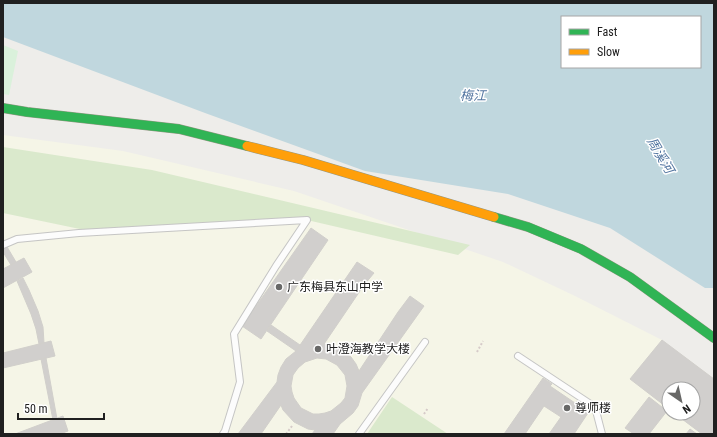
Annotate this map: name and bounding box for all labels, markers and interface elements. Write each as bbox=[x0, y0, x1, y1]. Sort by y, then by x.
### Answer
legend bbox=[561, 16, 701, 68]
text: Fast bbox=[597, 25, 618, 39]
text: Slow bbox=[597, 45, 620, 59]
water label: 梅江 bbox=[460, 88, 488, 103]
water label: 周溪河 bbox=[644, 135, 679, 178]
place label: 广东梅县东山中学 bbox=[287, 280, 383, 294]
marker: 广东梅县东山中学 bbox=[274, 282, 284, 292]
place label: 叶澄海教学大楼 bbox=[326, 342, 410, 356]
marker: 叶澄海教学大楼 bbox=[313, 344, 323, 354]
north arrow bbox=[661, 381, 701, 421]
scale bar bbox=[18, 395, 104, 421]
place label: 尊师楼 bbox=[575, 401, 611, 415]
text: 50 m bbox=[24, 402, 48, 416]
text: N bbox=[680, 402, 693, 416]
marker: 尊师楼 bbox=[562, 403, 572, 413]

